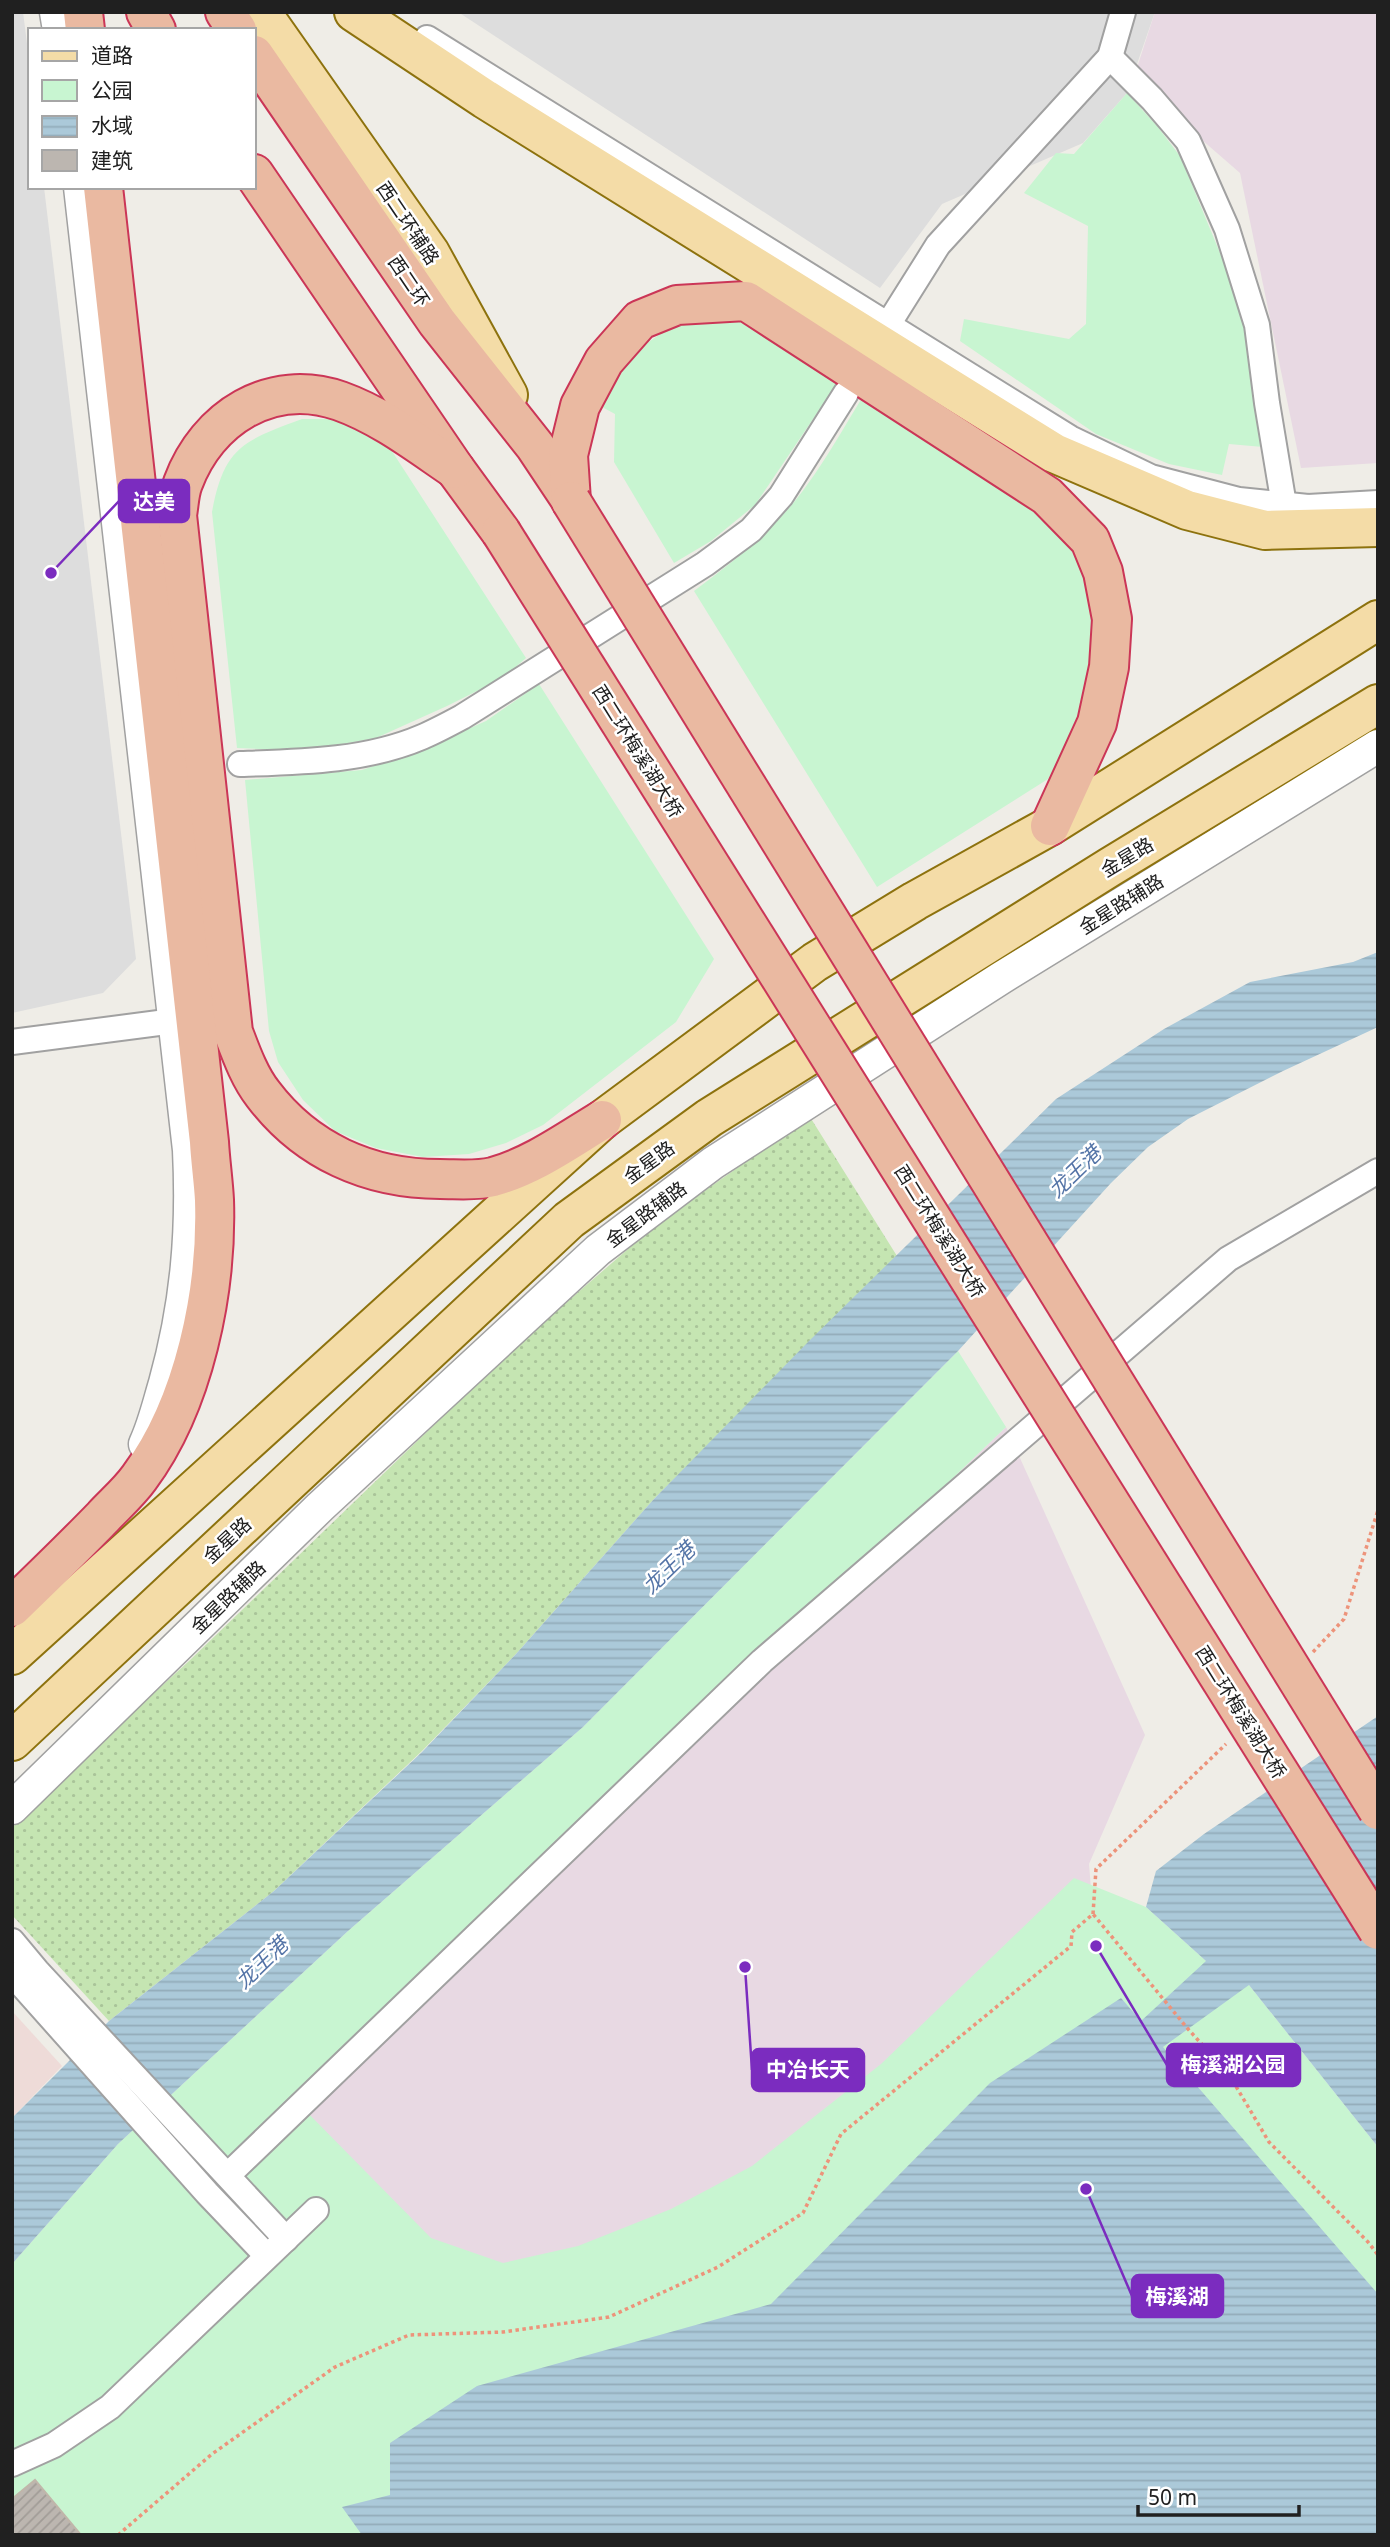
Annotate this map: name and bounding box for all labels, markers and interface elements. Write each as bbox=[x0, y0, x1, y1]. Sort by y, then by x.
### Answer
legend bbox=[28, 28, 256, 189]
text: 道路 bbox=[91, 41, 133, 69]
text: 公园 bbox=[91, 76, 133, 104]
text: 水域 bbox=[91, 111, 133, 139]
text: 建筑 bbox=[91, 146, 133, 174]
street label: 西二环辅路 bbox=[371, 176, 445, 270]
street label: 西二环 bbox=[382, 250, 436, 312]
callout: 达美 bbox=[119, 480, 189, 522]
text: 达美 bbox=[133, 487, 175, 515]
street label: 西二环梅溪湖大桥 bbox=[587, 680, 689, 822]
street label: 金星路 bbox=[1096, 831, 1158, 883]
street label: 金星路辅路 bbox=[1074, 868, 1168, 940]
street label: 金星路 bbox=[618, 1135, 680, 1189]
water label: 龙王港 bbox=[1042, 1137, 1109, 1203]
street label: 西二环梅溪湖大桥 bbox=[889, 1160, 991, 1302]
street label: 金星路辅路 bbox=[600, 1175, 692, 1253]
street label: 金星路 bbox=[197, 1511, 257, 1569]
water label: 龙王港 bbox=[636, 1533, 703, 1599]
street label: 金星路辅路 bbox=[185, 1555, 271, 1639]
street label: 西二环梅溪湖大桥 bbox=[1190, 1641, 1292, 1783]
water label: 龙王港 bbox=[229, 1928, 296, 1994]
callout: 梅溪湖公园 bbox=[1167, 2044, 1300, 2086]
callout: 中冶长天 bbox=[752, 2049, 864, 2091]
text: 梅溪湖公园 bbox=[1181, 2050, 1286, 2078]
text: 中冶长天 bbox=[766, 2055, 850, 2083]
callout: 梅溪湖 bbox=[1132, 2275, 1223, 2317]
text: 梅溪湖 bbox=[1146, 2282, 1209, 2310]
scale bar bbox=[1138, 2474, 1299, 2518]
text: 50 m bbox=[1148, 2483, 1197, 2511]

